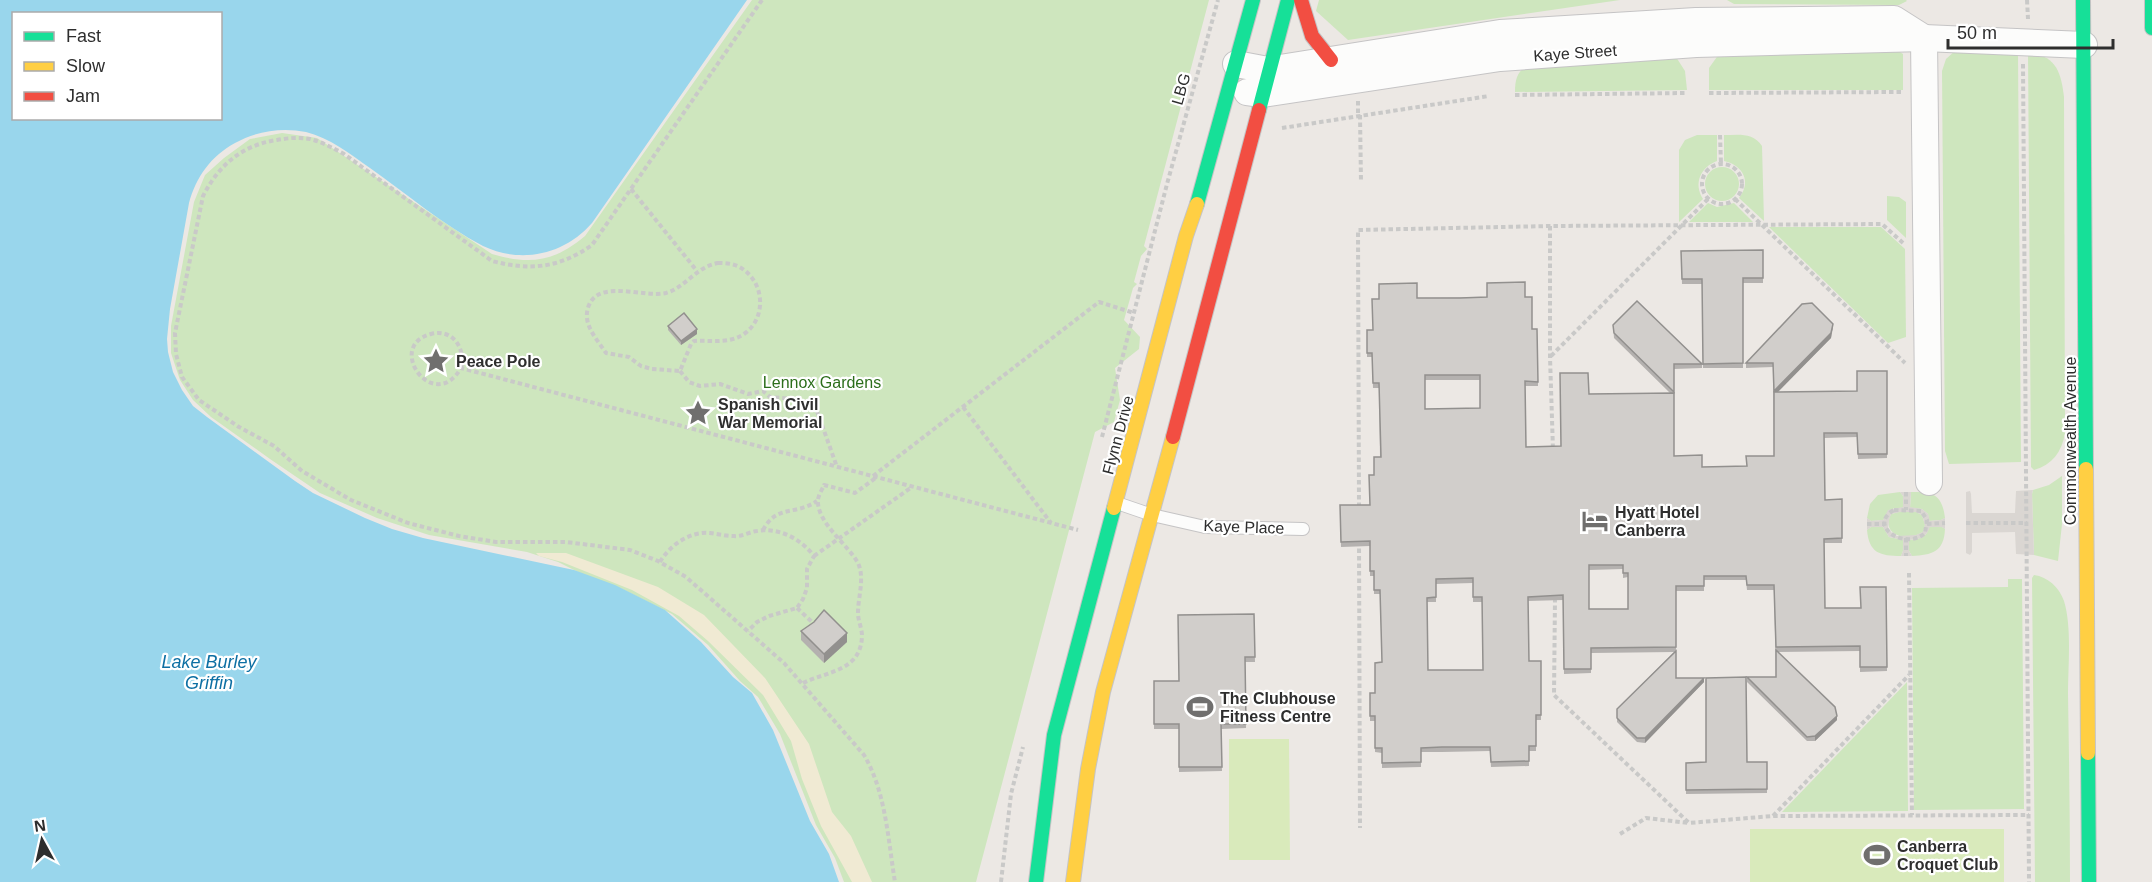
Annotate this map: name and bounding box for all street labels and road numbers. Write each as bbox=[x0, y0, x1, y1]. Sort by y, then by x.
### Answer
street label: Kaye Street bbox=[1533, 42, 1618, 64]
street label: LBG bbox=[1168, 71, 1194, 107]
street label: Commonwealth Avenue bbox=[2062, 357, 2079, 525]
street label: Flynn Drive bbox=[1099, 394, 1137, 476]
street label: Kaye Place bbox=[1203, 517, 1285, 537]

